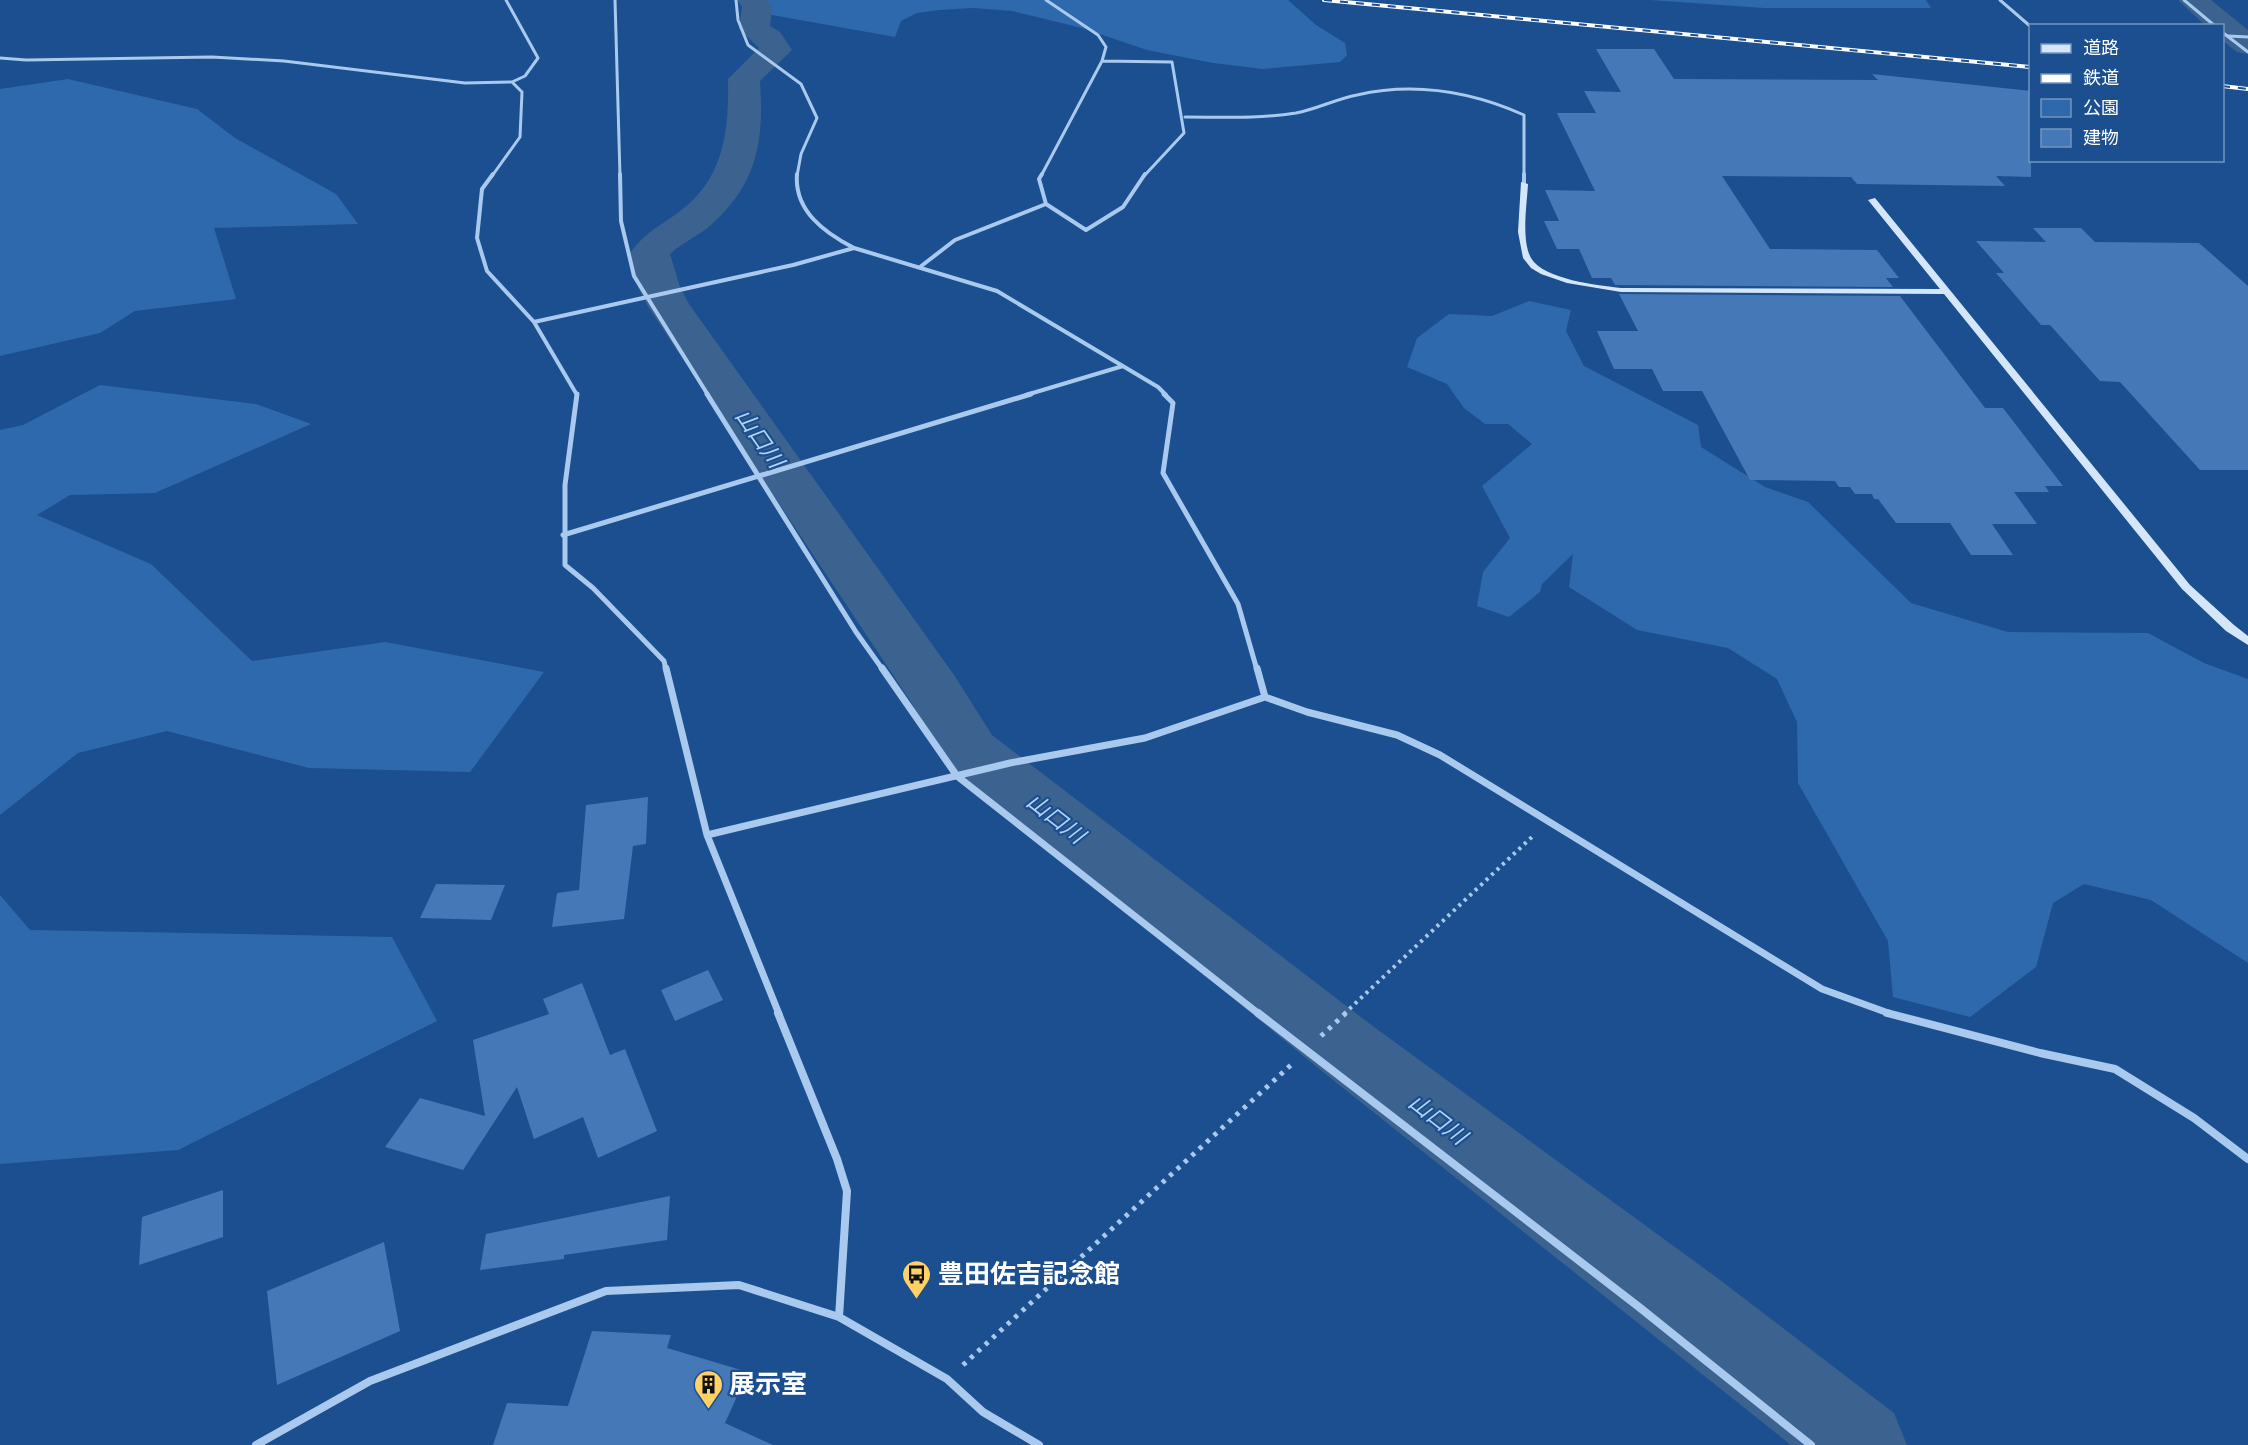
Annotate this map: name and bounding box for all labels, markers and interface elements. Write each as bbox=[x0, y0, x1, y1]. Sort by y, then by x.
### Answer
legend bbox=[2029, 24, 2224, 162]
text: 道路 bbox=[2083, 36, 2119, 58]
text: 鉄道 bbox=[2083, 66, 2119, 88]
text: 公園 bbox=[2083, 96, 2119, 118]
text: 建物 bbox=[2083, 126, 2119, 148]
water label: 山口川 bbox=[730, 403, 792, 474]
water label: 山口川 bbox=[1022, 787, 1092, 850]
water label: 山口川 bbox=[1404, 1088, 1474, 1151]
place label: 豊田佐吉記念館 bbox=[938, 1257, 1120, 1289]
bus stop icon: 豊田佐吉記念館 bbox=[901, 1258, 933, 1300]
place label: 展示室 bbox=[729, 1367, 807, 1399]
building icon: 展示室 bbox=[692, 1368, 724, 1410]

